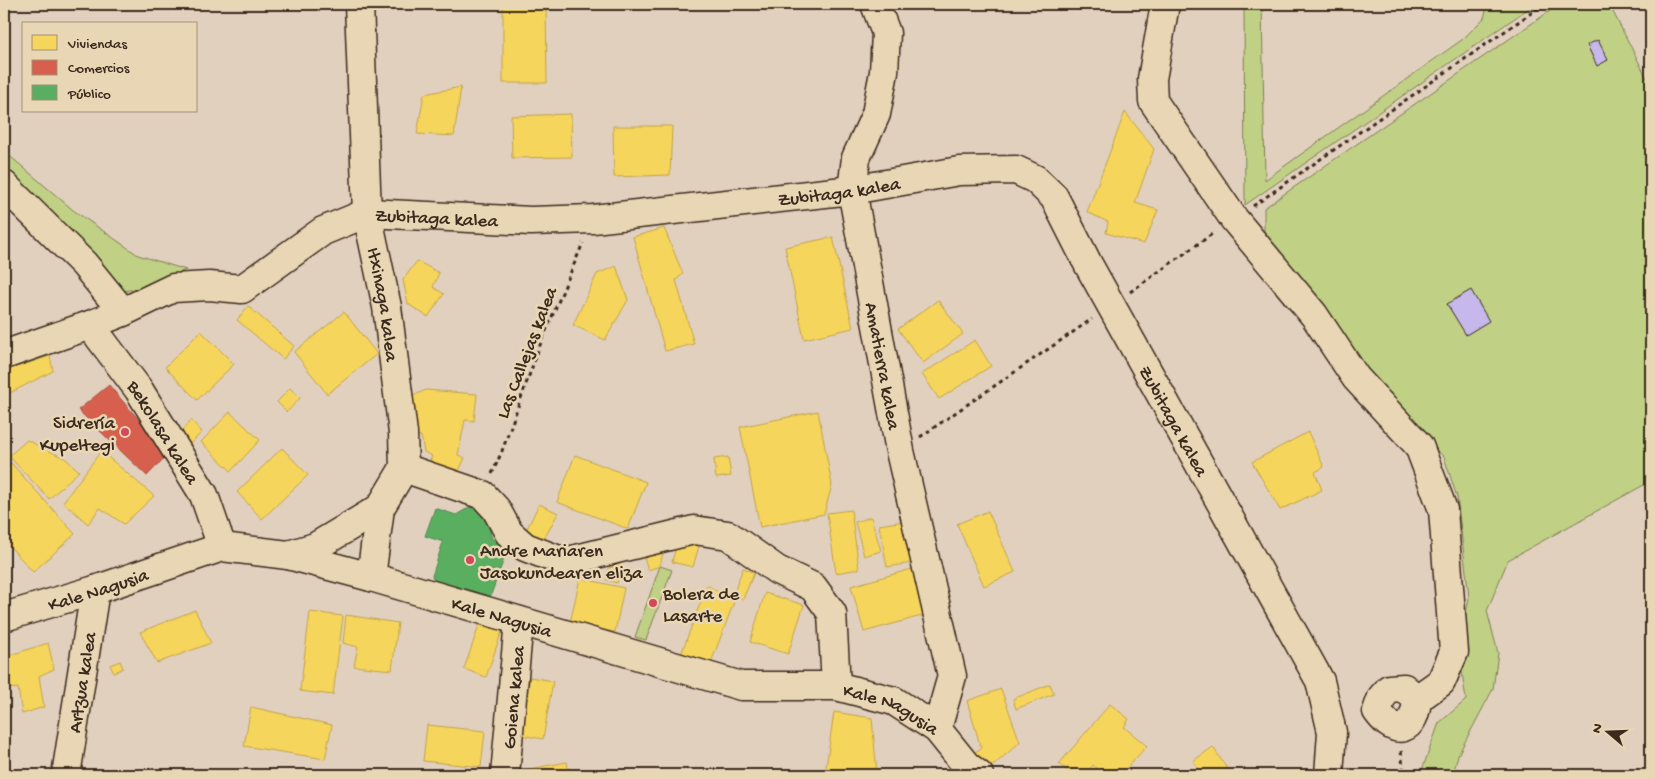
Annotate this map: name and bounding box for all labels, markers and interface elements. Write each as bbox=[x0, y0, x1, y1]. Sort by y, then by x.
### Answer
legend bbox=[22, 22, 198, 112]
text: Viviendas bbox=[67, 36, 127, 54]
text: Comercios bbox=[68, 60, 130, 78]
text: Público bbox=[67, 86, 111, 104]
street label: Zubitaga kalea bbox=[777, 173, 904, 213]
street label: Zubitaga kalea bbox=[374, 205, 500, 234]
street label: Itxinaga kalea bbox=[360, 246, 402, 364]
street label: Las Callejas kalea bbox=[493, 283, 564, 422]
street label: Amatierra kalea bbox=[858, 301, 904, 433]
street label: Zubitaga kalea bbox=[1132, 363, 1213, 483]
street label: Bekolasa kalea bbox=[120, 376, 203, 491]
place label: Sidrería Kupeltegi bbox=[40, 413, 116, 458]
marker: Sidrería Kupeltegi bbox=[119, 426, 131, 438]
place label: Andre Mariaren Jasokundearen eliza bbox=[480, 541, 644, 586]
marker: Andre Mariaren Jasokundearen eliza bbox=[464, 554, 476, 566]
street label: Kale Nagusia bbox=[46, 564, 153, 618]
place label: Bolera de Lasarte bbox=[662, 584, 739, 629]
street label: Kale Nagusia bbox=[448, 593, 556, 645]
marker: Bolera de Lasarte bbox=[647, 597, 659, 609]
street label: Artzua kalea bbox=[65, 629, 103, 735]
street label: Goiena kalea bbox=[499, 644, 532, 750]
street label: Kale Nagusia bbox=[840, 680, 943, 743]
north arrow bbox=[1582, 706, 1632, 756]
text: N bbox=[1589, 721, 1608, 736]

